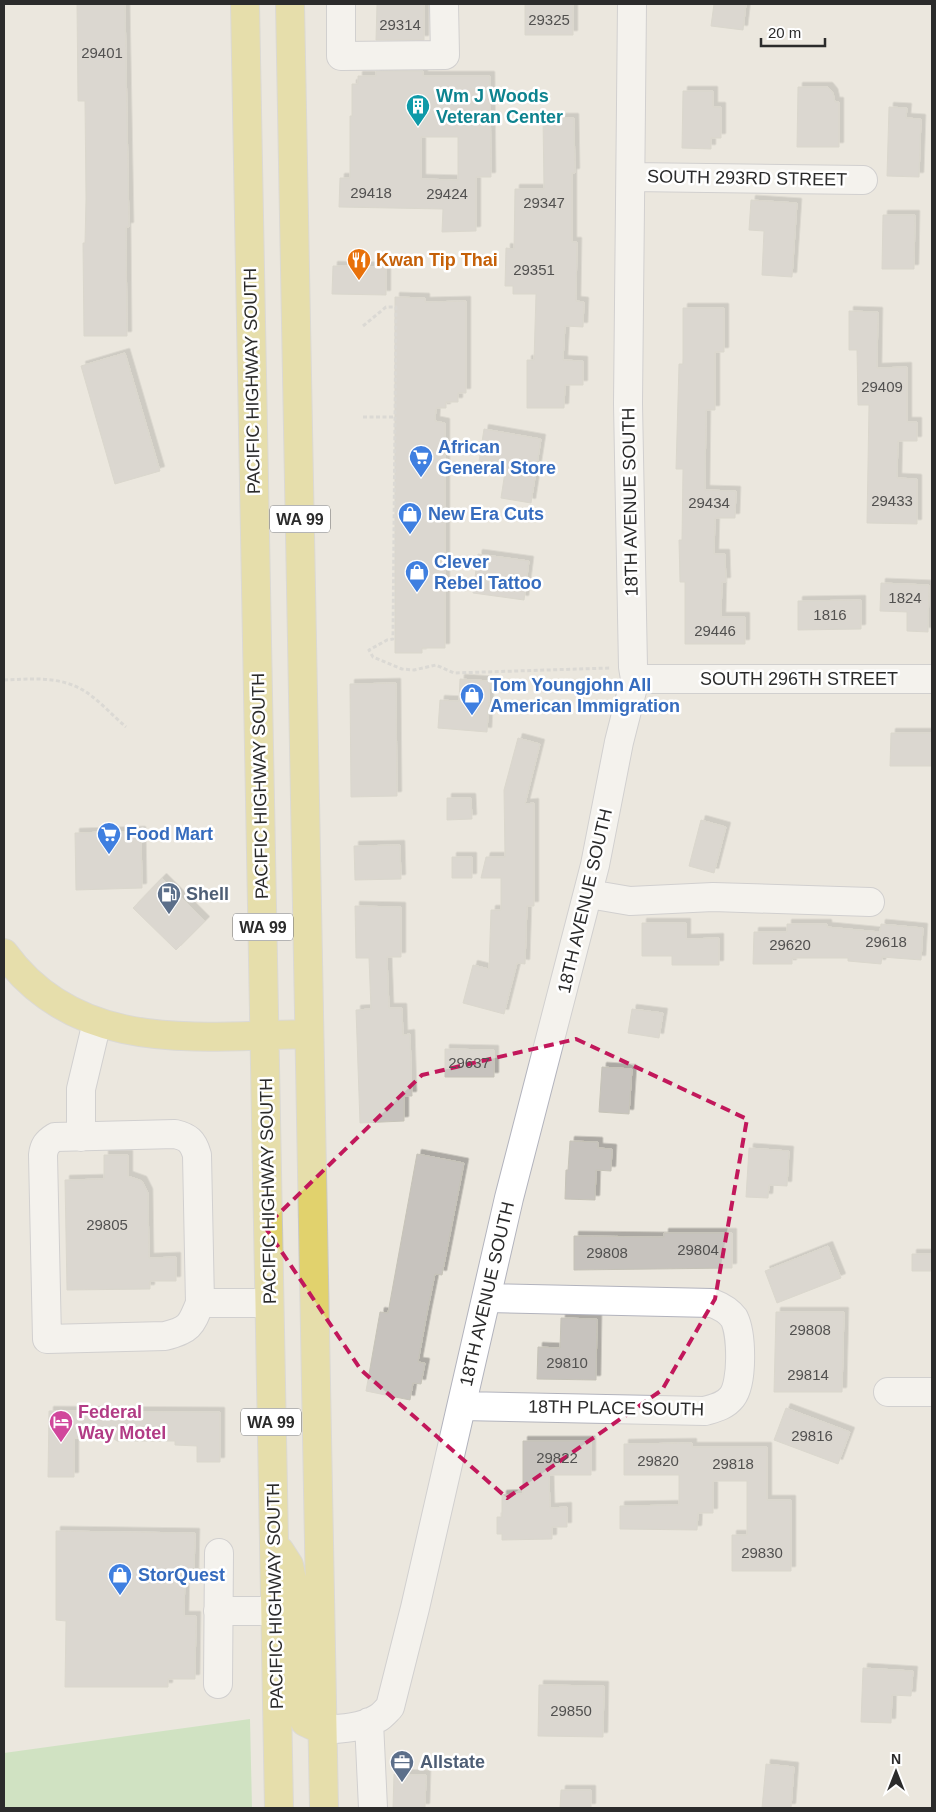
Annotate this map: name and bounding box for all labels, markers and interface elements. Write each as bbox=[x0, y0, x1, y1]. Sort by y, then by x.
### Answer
house number: 29325 bbox=[528, 11, 570, 28]
scale bar bbox=[761, 15, 825, 47]
house number: 29314 bbox=[379, 16, 421, 33]
text: 20 m bbox=[768, 24, 801, 41]
house number: 29401 bbox=[81, 44, 123, 61]
place label: Wm J Woods Veteran Center bbox=[436, 86, 563, 127]
building icon: Wm J Woods Veteran Center bbox=[405, 93, 431, 127]
street label: SOUTH 293RD STREET bbox=[647, 166, 847, 190]
house number: 29418 bbox=[350, 184, 392, 201]
house number: 29424 bbox=[426, 185, 468, 202]
house number: 29347 bbox=[523, 194, 565, 211]
restaurant icon: Kwan Tip Thai bbox=[346, 247, 372, 281]
place label: Kwan Tip Thai bbox=[376, 250, 498, 270]
house number: 29351 bbox=[513, 261, 555, 278]
street label: PACIFIC HIGHWAY SOUTH bbox=[240, 268, 264, 494]
house number: 29409 bbox=[861, 378, 903, 395]
street label: 18TH AVENUE SOUTH bbox=[618, 407, 642, 597]
place label: African General Store bbox=[438, 437, 556, 478]
supermarket icon: African General Store bbox=[408, 444, 434, 478]
house number: 29433 bbox=[871, 492, 913, 509]
house number: 29434 bbox=[688, 494, 730, 511]
shop icon: New Era Cuts bbox=[397, 501, 423, 535]
place label: New Era Cuts bbox=[428, 504, 544, 524]
road number: WA 99 bbox=[270, 506, 330, 532]
place label: Clever Rebel Tattoo bbox=[434, 552, 542, 593]
shop icon: Clever Rebel Tattoo bbox=[404, 559, 430, 593]
house number: 1824 bbox=[888, 589, 922, 606]
house number: 1816 bbox=[813, 606, 847, 623]
house number: 29446 bbox=[694, 622, 736, 639]
street label: SOUTH 296TH STREET bbox=[700, 669, 898, 689]
street label: PACIFIC HIGHWAY SOUTH bbox=[248, 673, 272, 899]
place label: Tom Youngjohn All American Immigration bbox=[490, 675, 680, 716]
shop icon: Tom Youngjohn All American Immigration bbox=[459, 682, 485, 716]
street label: 18TH AVENUE SOUTH bbox=[554, 807, 616, 995]
supermarket icon: Food Mart bbox=[96, 821, 122, 855]
place label: Food Mart bbox=[126, 824, 213, 844]
fuel station icon: Shell bbox=[156, 881, 182, 915]
place label: Shell bbox=[186, 884, 229, 904]
road number: WA 99 bbox=[233, 914, 293, 940]
house number: 29618 bbox=[865, 933, 907, 950]
house number: 29620 bbox=[769, 936, 811, 953]
house number: 29637 bbox=[448, 1054, 490, 1071]
street label: PACIFIC HIGHWAY SOUTH bbox=[256, 1078, 280, 1304]
street label: 18TH AVENUE SOUTH bbox=[456, 1200, 518, 1388]
house number: 29805 bbox=[86, 1216, 128, 1233]
house number: 29804 bbox=[677, 1241, 719, 1258]
house number: 29808 bbox=[586, 1244, 628, 1261]
house number: 29808 bbox=[789, 1321, 831, 1338]
house number: 29810 bbox=[546, 1354, 588, 1371]
house number: 29814 bbox=[787, 1366, 829, 1383]
street label: 18TH PLACE SOUTH bbox=[528, 1396, 704, 1420]
place label: Federal Way Motel bbox=[78, 1402, 166, 1443]
road number: WA 99 bbox=[241, 1408, 301, 1435]
hotel icon: Federal Way Motel bbox=[48, 1409, 74, 1443]
house number: 29816 bbox=[791, 1427, 833, 1444]
house number: 29822 bbox=[536, 1449, 578, 1466]
house number: 29820 bbox=[637, 1452, 679, 1469]
house number: 29818 bbox=[712, 1455, 754, 1472]
street label: PACIFIC HIGHWAY SOUTH bbox=[263, 1483, 287, 1709]
house number: 29830 bbox=[741, 1544, 783, 1561]
shop icon: StorQuest bbox=[107, 1562, 133, 1596]
place label: StorQuest bbox=[138, 1565, 225, 1585]
house number: 29850 bbox=[550, 1702, 592, 1719]
north arrow bbox=[871, 1747, 921, 1797]
office icon: Allstate bbox=[389, 1749, 415, 1783]
text: N bbox=[891, 1751, 901, 1767]
place label: Allstate bbox=[420, 1752, 485, 1772]

